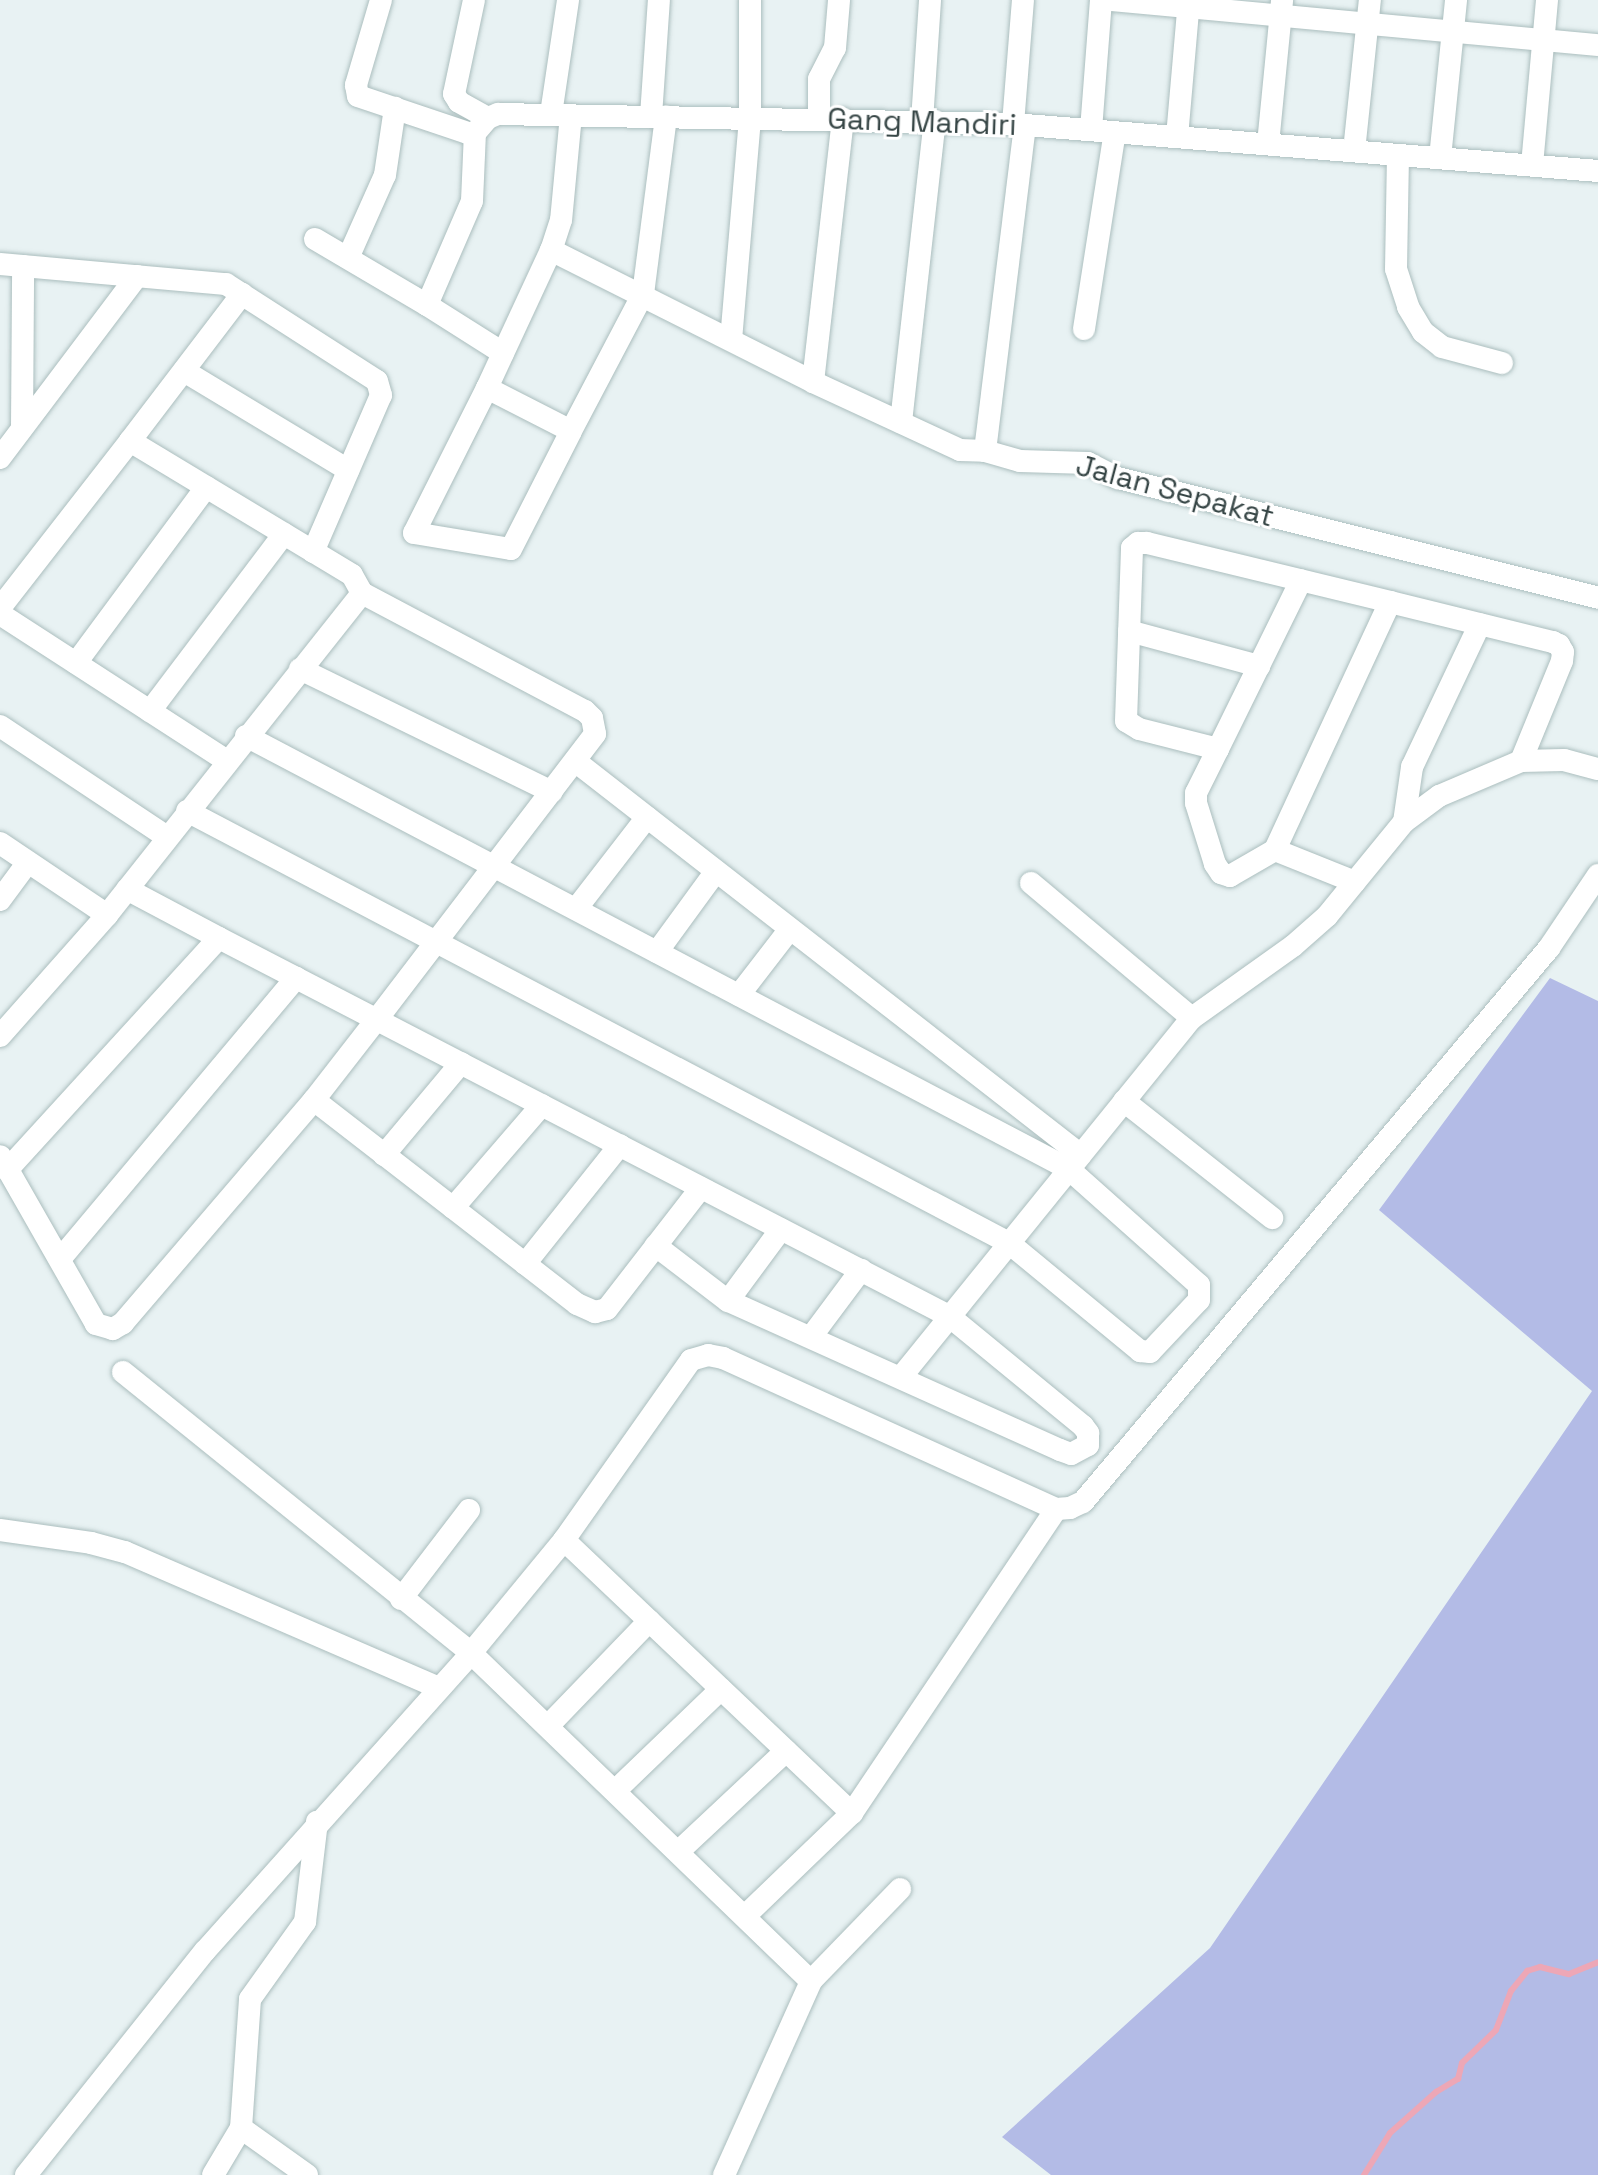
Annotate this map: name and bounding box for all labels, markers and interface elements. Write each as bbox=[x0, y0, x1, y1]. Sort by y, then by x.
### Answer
street label: Gang Mandiri bbox=[827, 101, 1017, 143]
street label: Jalan Sepakat bbox=[1072, 447, 1278, 535]

